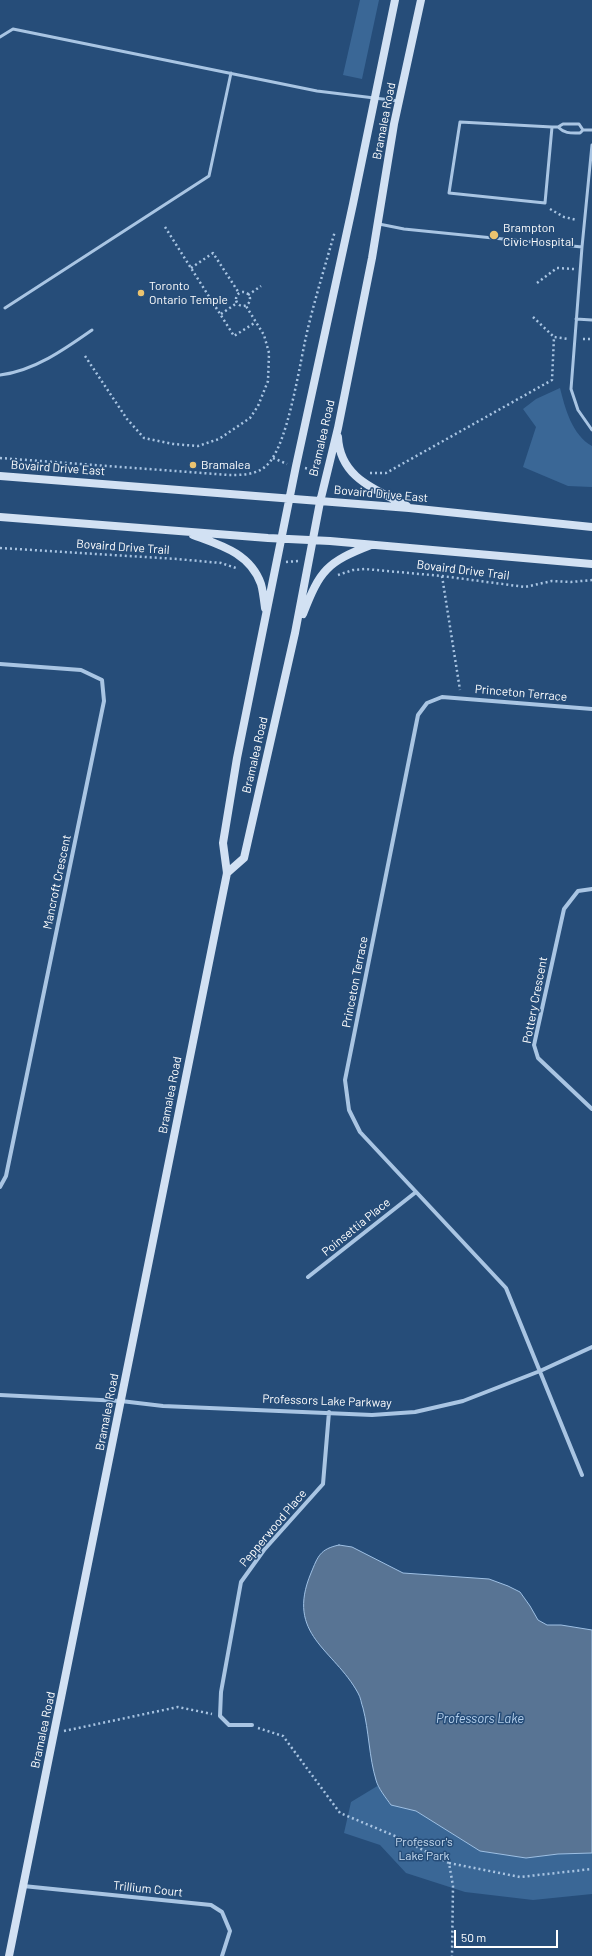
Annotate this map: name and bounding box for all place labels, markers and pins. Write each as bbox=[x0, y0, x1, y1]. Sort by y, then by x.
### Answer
place label: Brampton Civic Hospital bbox=[503, 221, 574, 249]
marker: Brampton Civic Hospital bbox=[488, 229, 500, 241]
place label: Toronto Ontario Temple bbox=[149, 279, 228, 307]
marker: Toronto Ontario Temple bbox=[136, 288, 146, 298]
place label: Bramalea bbox=[201, 458, 250, 472]
marker: Bramalea bbox=[188, 460, 198, 470]

